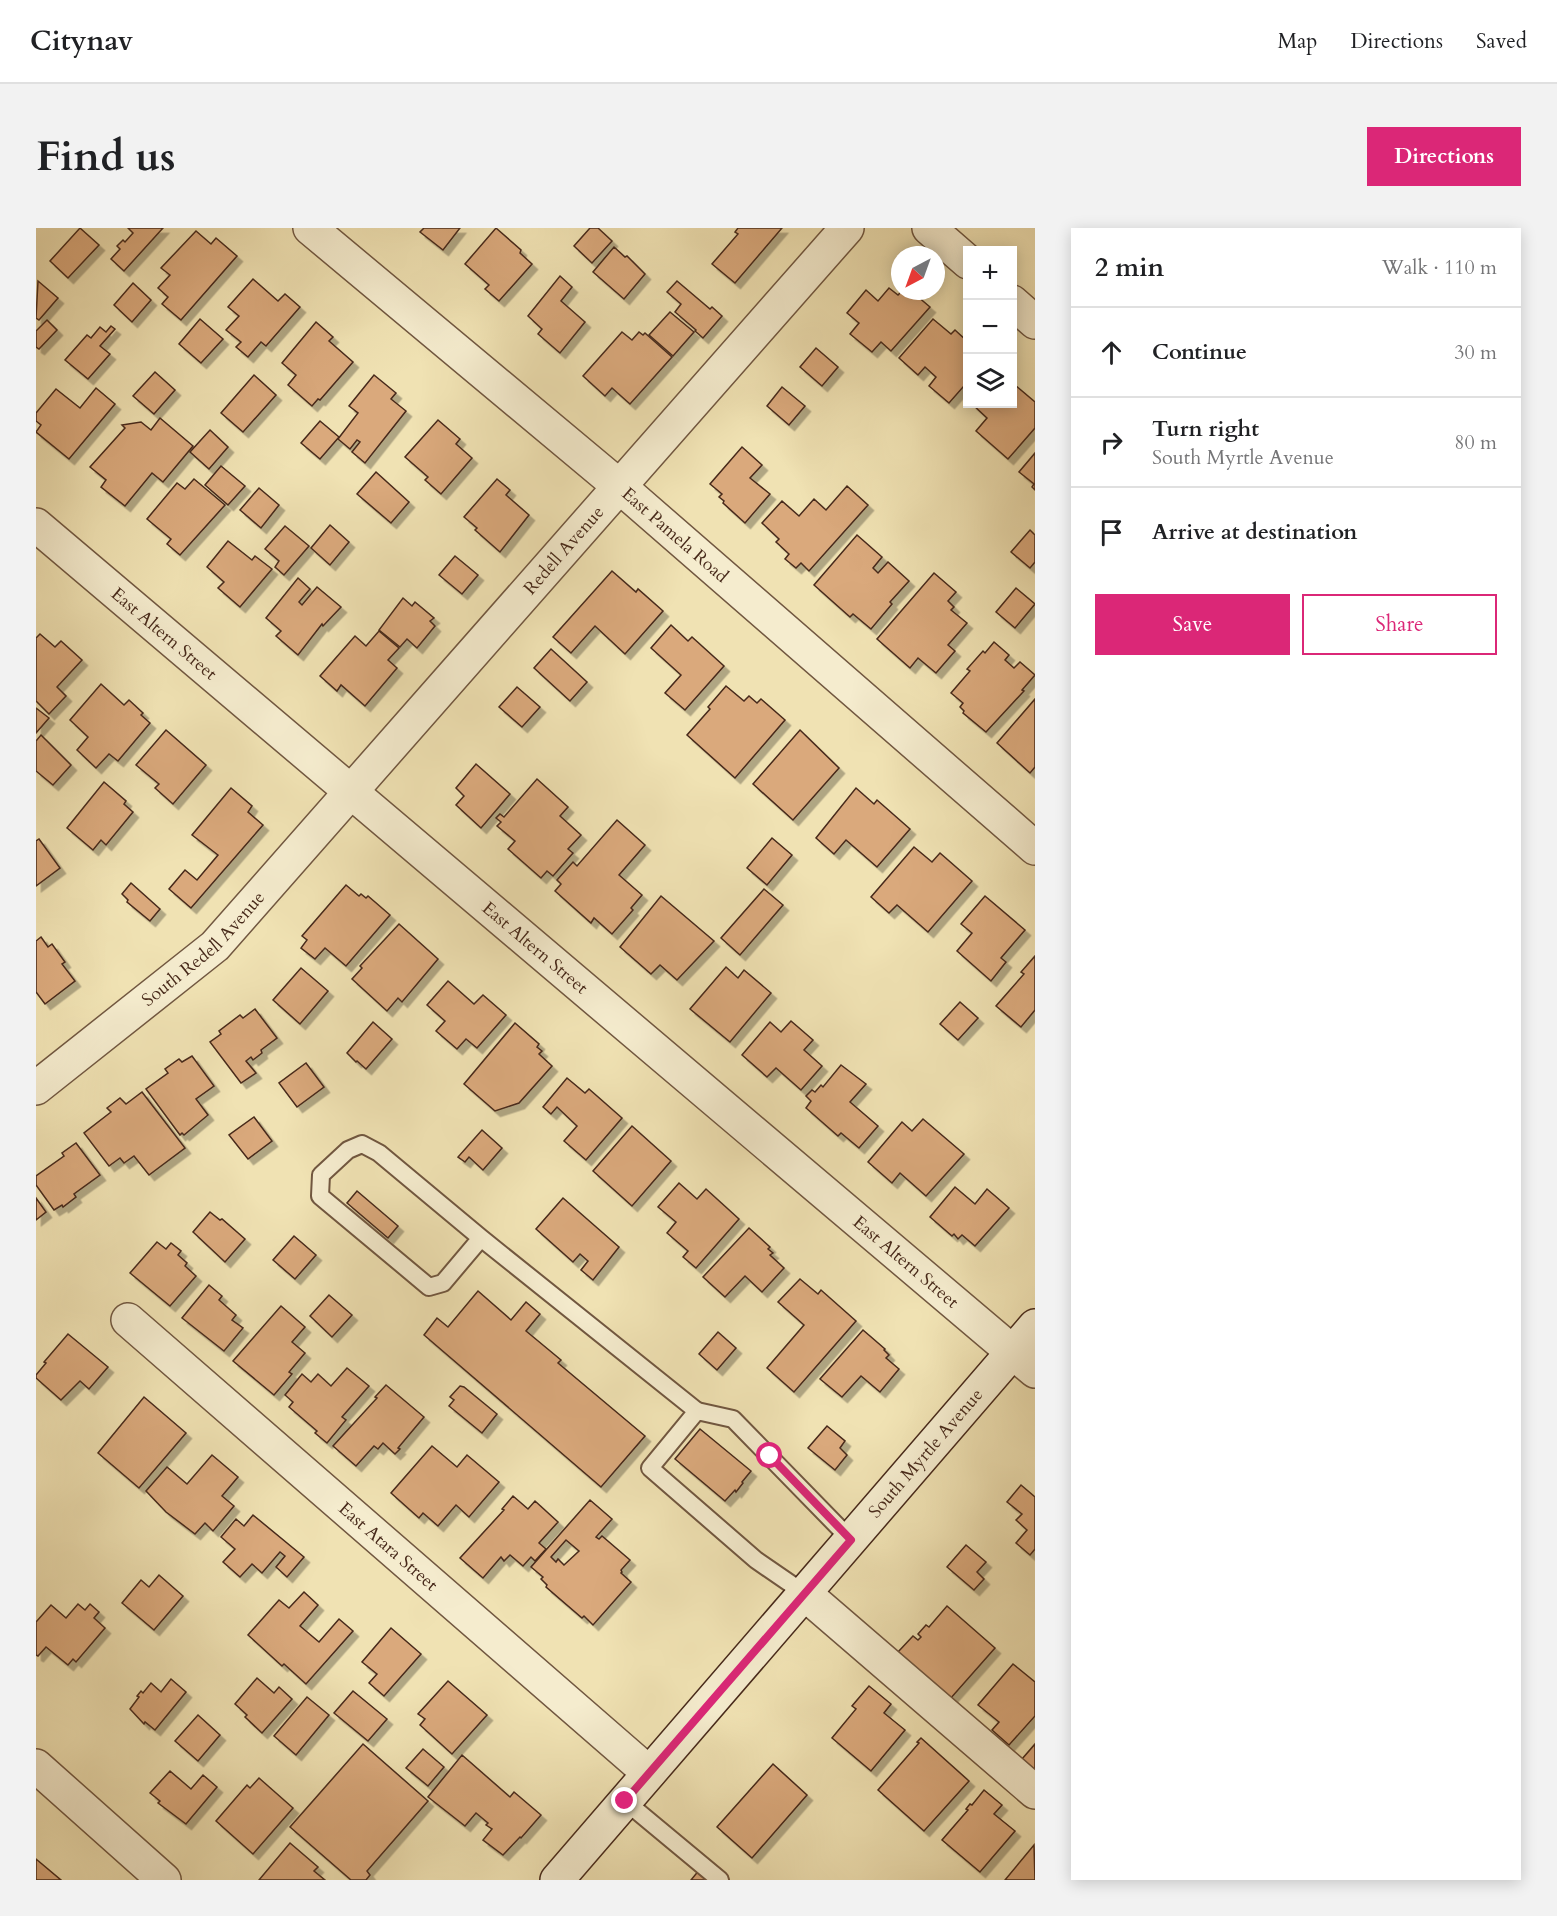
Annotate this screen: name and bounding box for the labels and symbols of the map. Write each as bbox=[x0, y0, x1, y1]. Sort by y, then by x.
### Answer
north arrow bbox=[891, 246, 945, 300]
street label: East Pamela Road bbox=[616, 481, 734, 589]
street label: Redell Avenue bbox=[518, 500, 610, 600]
street label: East Altern Street bbox=[106, 581, 223, 686]
street label: South Redell Avenue bbox=[136, 886, 270, 1012]
street label: East Altern Street bbox=[477, 896, 594, 1000]
street label: East Altern Street bbox=[848, 1210, 965, 1314]
street label: South Myrtle Avenue bbox=[862, 1383, 988, 1523]
route start bbox=[756, 1442, 782, 1468]
street label: East Atara Street bbox=[333, 1496, 444, 1597]
route end bbox=[611, 1787, 637, 1813]

